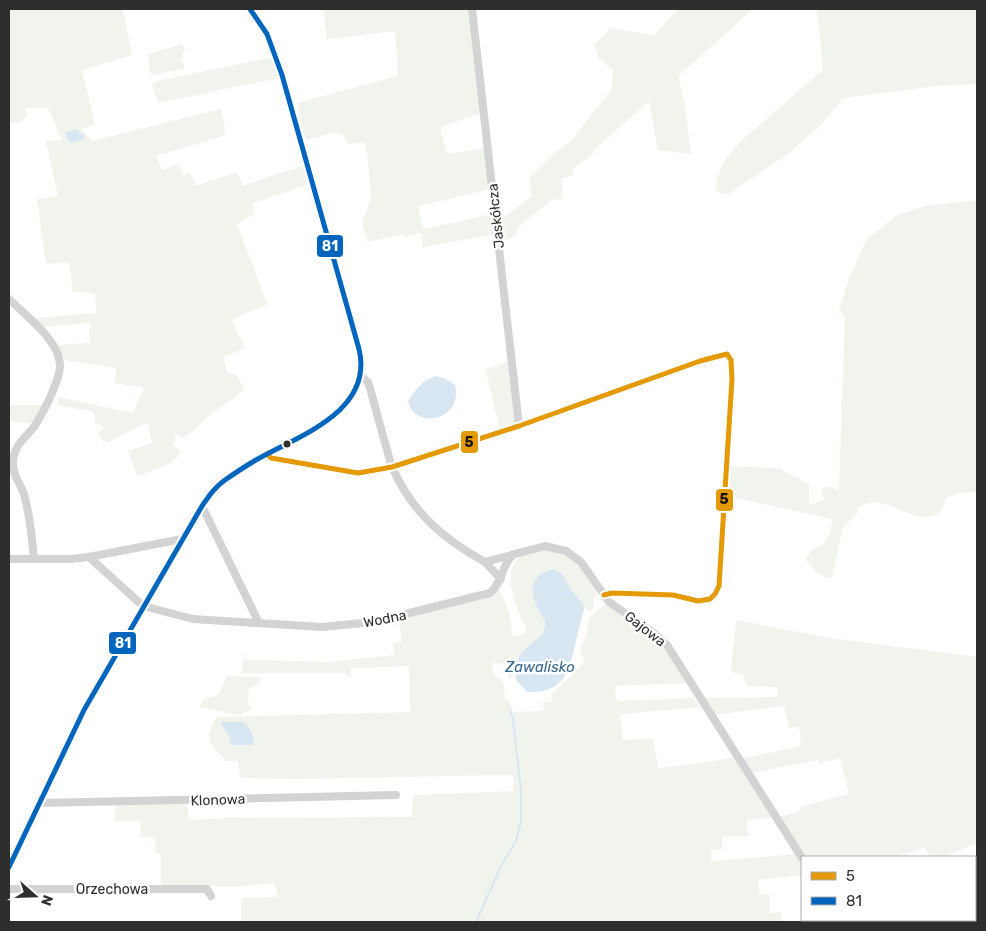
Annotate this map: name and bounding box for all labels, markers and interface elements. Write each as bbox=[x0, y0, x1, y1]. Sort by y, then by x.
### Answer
street label: Jaskółcza bbox=[484, 183, 508, 249]
line badge: 81 bbox=[316, 234, 344, 258]
text: 81 bbox=[322, 238, 338, 255]
line badge: 5 bbox=[460, 430, 479, 454]
text: 5 bbox=[464, 434, 474, 451]
unlabelled marker bbox=[282, 439, 292, 449]
line badge: 5 bbox=[715, 488, 734, 512]
text: 5 bbox=[719, 491, 729, 508]
street label: Wodna bbox=[362, 607, 408, 631]
street label: Gajowa bbox=[621, 608, 669, 650]
line badge: 81 bbox=[108, 631, 137, 655]
text: 81 bbox=[115, 635, 131, 652]
water label: Zawalisko bbox=[504, 658, 575, 676]
street label: Klonowa bbox=[190, 791, 246, 809]
legend bbox=[801, 856, 976, 921]
text: 5 bbox=[846, 867, 855, 885]
north arrow bbox=[10, 871, 60, 921]
street label: Orzechowa bbox=[76, 881, 148, 898]
text: 81 bbox=[846, 892, 862, 910]
text: N bbox=[37, 893, 56, 908]

